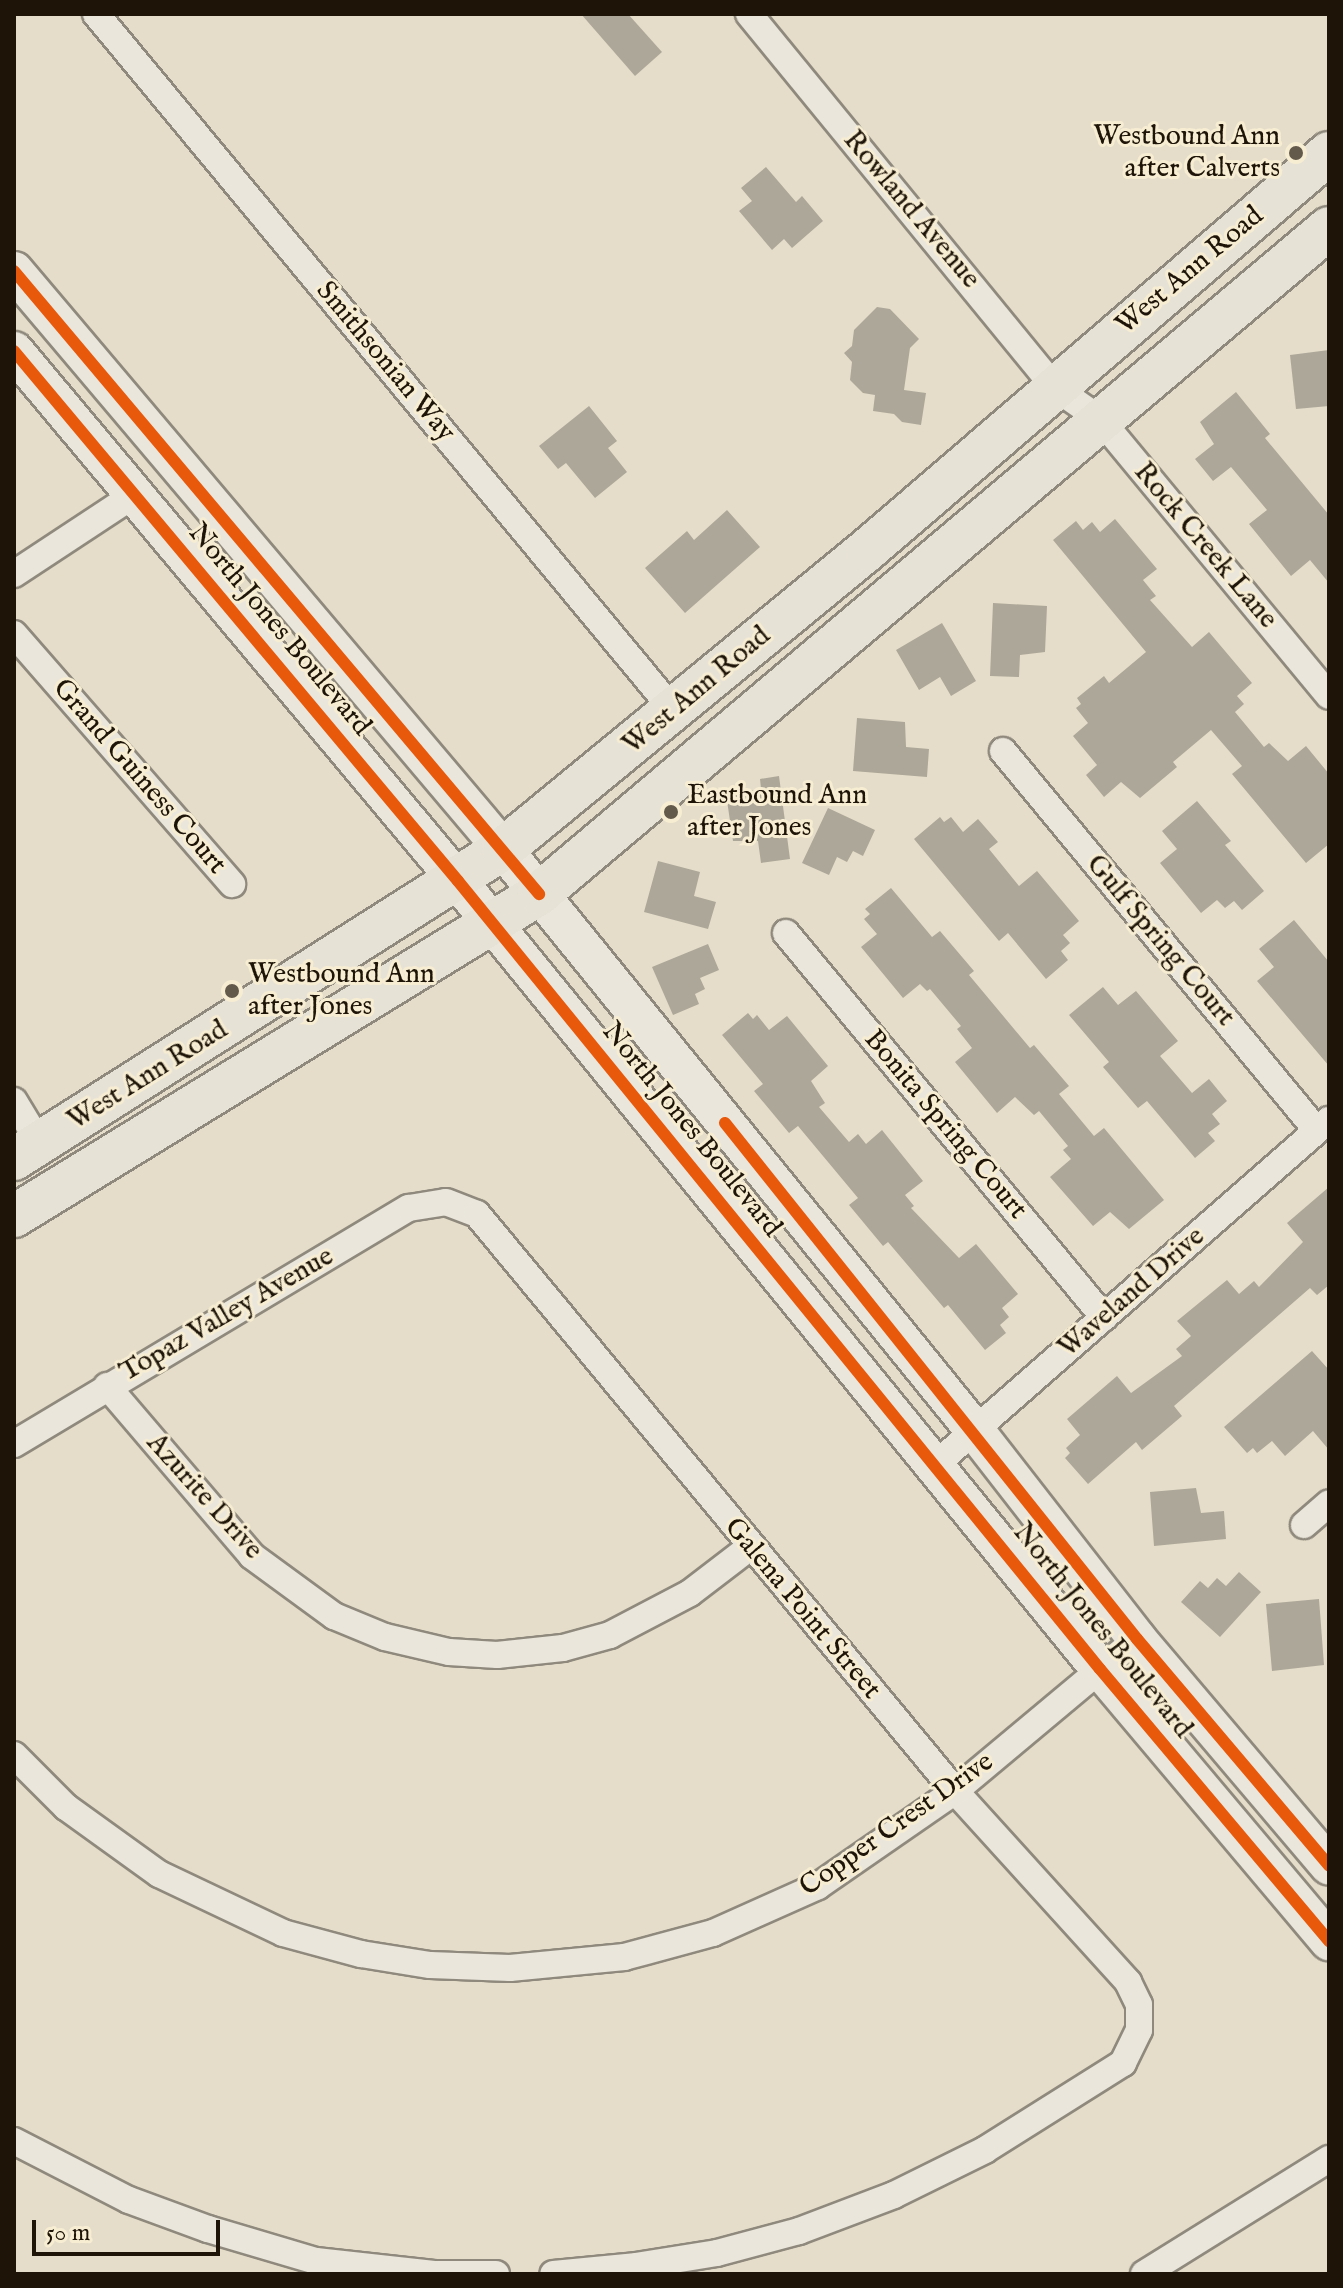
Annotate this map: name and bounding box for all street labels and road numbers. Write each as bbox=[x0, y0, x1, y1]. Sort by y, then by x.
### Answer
street label: Rowland Avenue bbox=[835, 124, 987, 296]
street label: West Ann Road bbox=[1110, 200, 1270, 342]
street label: Smithsonian Way bbox=[308, 275, 462, 449]
street label: Rock Creek Lane bbox=[1126, 456, 1284, 636]
street label: North Jones Boulevard bbox=[180, 517, 378, 743]
street label: West Ann Road bbox=[617, 620, 777, 762]
street label: Grand Guiness Court bbox=[45, 672, 233, 882]
street label: Gulf Spring Court bbox=[1078, 848, 1242, 1034]
street label: West Ann Road bbox=[62, 1014, 234, 1138]
street label: North Jones Boulevard bbox=[594, 1016, 788, 1244]
street label: Bonita Spring Court bbox=[856, 1024, 1034, 1226]
street label: Waveland Drive bbox=[1052, 1220, 1212, 1366]
street label: Topaz Valley Avenue bbox=[114, 1240, 340, 1390]
street label: Azurite Drive bbox=[139, 1427, 269, 1567]
street label: Galena Point Street bbox=[716, 1512, 888, 1706]
street label: North Jones Boulevard bbox=[1005, 1517, 1199, 1745]
street label: Copper Crest Drive bbox=[794, 1746, 1000, 1904]

